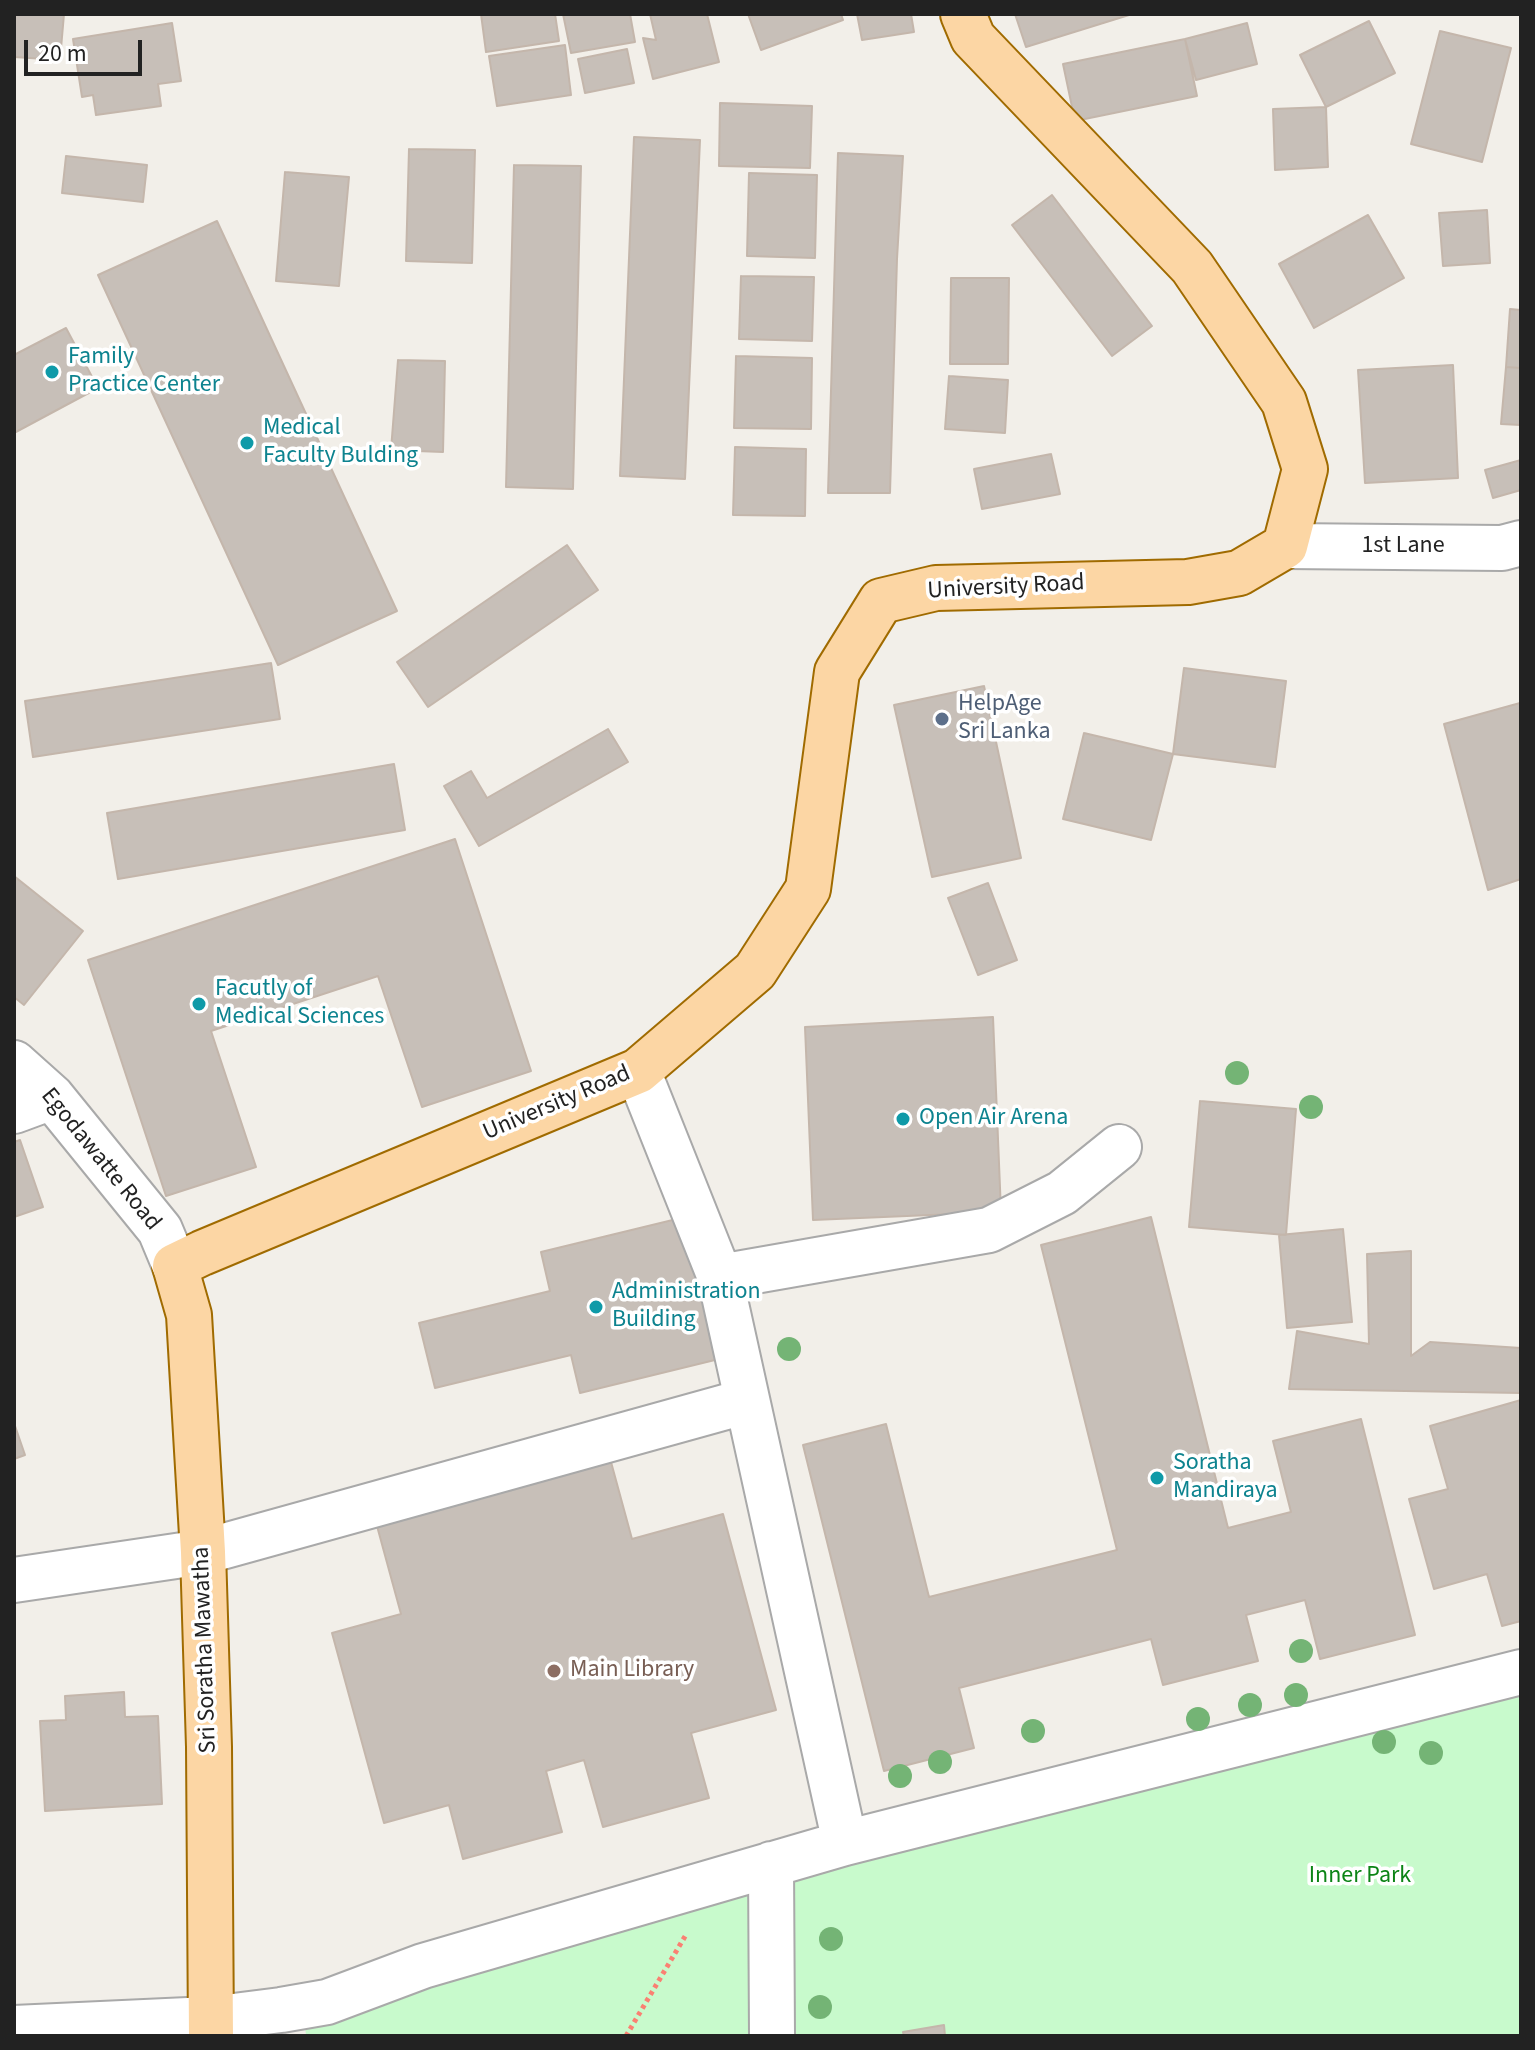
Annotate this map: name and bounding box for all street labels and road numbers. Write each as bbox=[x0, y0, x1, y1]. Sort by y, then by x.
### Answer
street label: 1st Lane bbox=[1361, 533, 1445, 561]
street label: University Road bbox=[927, 570, 1085, 606]
street label: University Road bbox=[479, 1060, 635, 1148]
street label: Egodawatte Road bbox=[34, 1083, 166, 1237]
street label: Sri Soratha Mawatha bbox=[188, 1546, 224, 1754]

